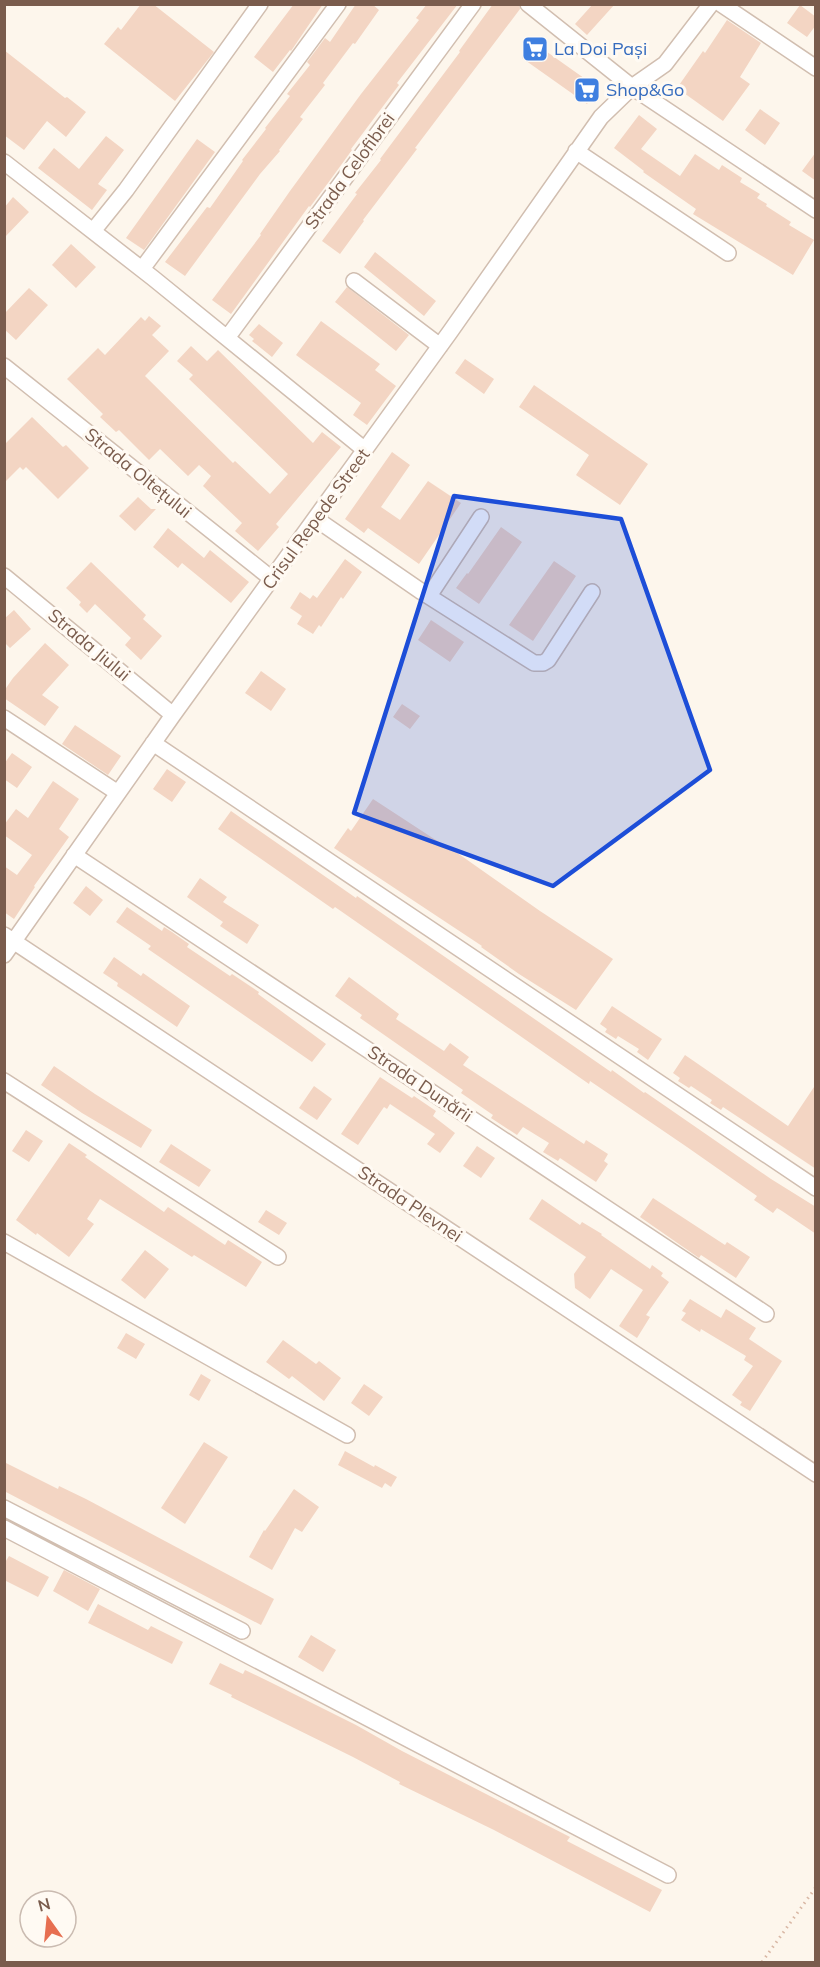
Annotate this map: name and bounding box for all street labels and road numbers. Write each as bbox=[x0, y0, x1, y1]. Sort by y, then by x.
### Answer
street label: Strada Celofibrei bbox=[300, 108, 400, 234]
street label: Strada Oltețului bbox=[80, 423, 196, 523]
street label: Crisul Repede Street bbox=[257, 444, 375, 594]
street label: Strada Jiului bbox=[43, 603, 135, 686]
street label: Strada Dunării bbox=[364, 1040, 477, 1127]
street label: Strada Plevnei bbox=[354, 1160, 467, 1247]

